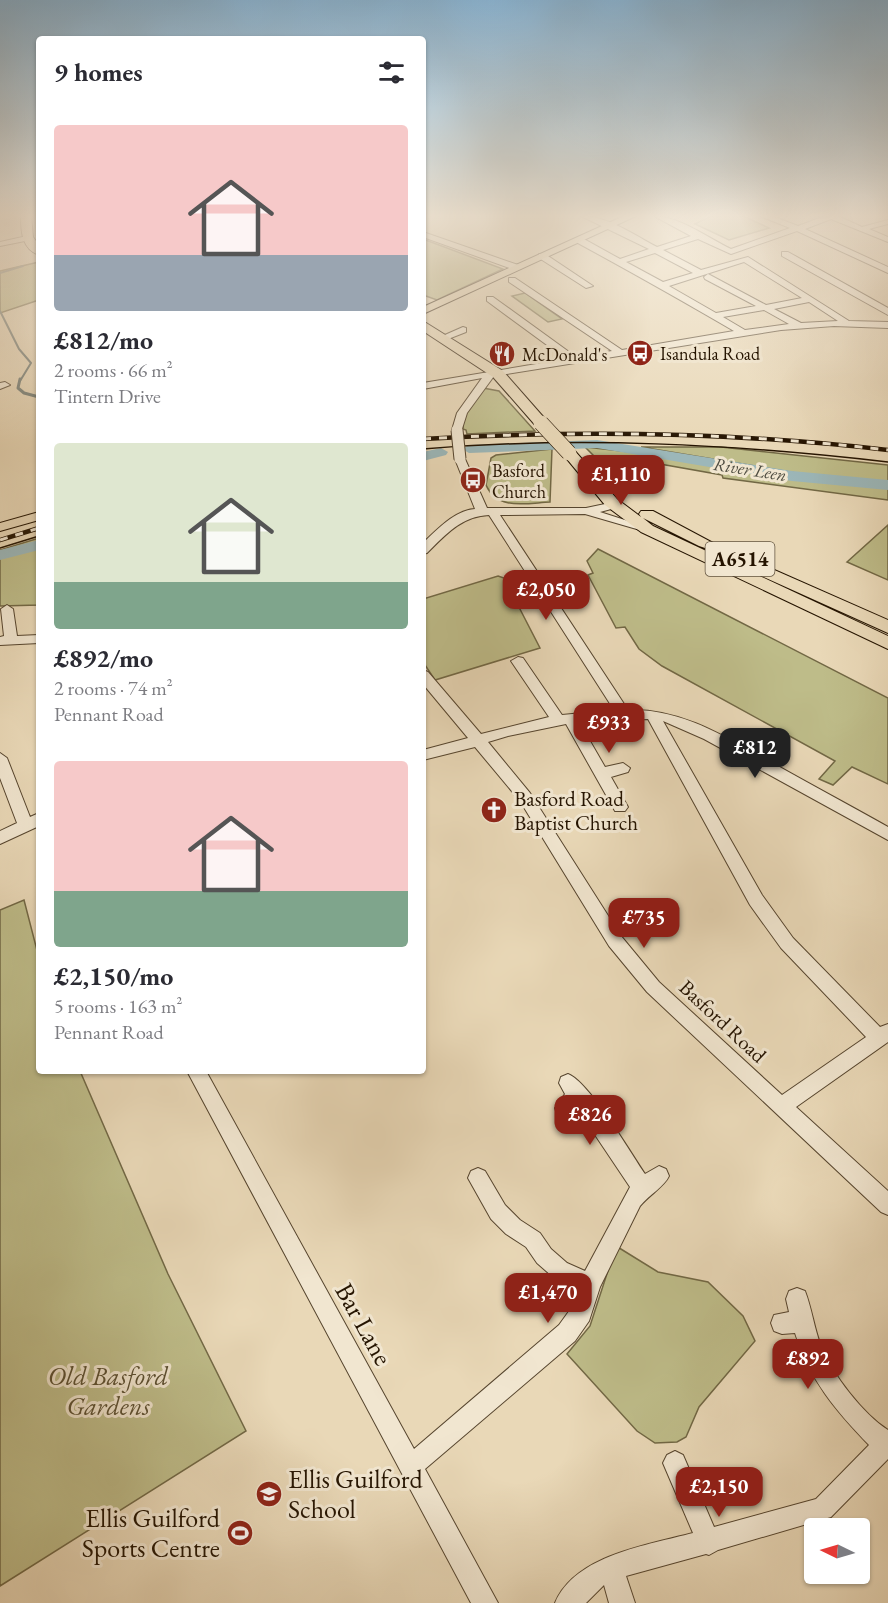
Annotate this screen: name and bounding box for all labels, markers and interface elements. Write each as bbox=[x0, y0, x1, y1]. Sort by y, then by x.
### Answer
text: 9 homes bbox=[54, 55, 143, 89]
icon: filters bbox=[375, 56, 408, 89]
icon: home bbox=[177, 164, 285, 272]
text: £812/mo bbox=[54, 323, 153, 357]
bus stop icon: Isandula Road bbox=[625, 338, 655, 368]
restaurant icon: McDonald's bbox=[487, 339, 517, 369]
place label: Isandula Road bbox=[660, 342, 761, 365]
place label: McDonald's bbox=[522, 343, 607, 366]
text: 2 rooms · 66 m² bbox=[54, 357, 173, 383]
text: Tintern Drive bbox=[54, 383, 161, 409]
water label: River Leen bbox=[712, 452, 788, 486]
pin: £1,110 bbox=[572, 455, 670, 506]
place label: Basford Church bbox=[492, 459, 546, 503]
text: £1,110 bbox=[592, 461, 650, 487]
bus stop icon: Basford Church bbox=[458, 465, 488, 495]
icon: home bbox=[177, 482, 285, 590]
road number: A6514 bbox=[706, 542, 774, 576]
pin: £2,050 bbox=[497, 570, 595, 621]
text: £2,050 bbox=[517, 576, 575, 602]
text: £892/mo bbox=[54, 641, 153, 675]
text: 2 rooms · 74 m² bbox=[54, 675, 173, 701]
text: Pennant Road bbox=[54, 701, 164, 727]
pin: £933 bbox=[573, 703, 645, 754]
text: £933 bbox=[587, 709, 631, 735]
pin: £812 bbox=[719, 728, 791, 779]
text: £812 bbox=[733, 734, 777, 760]
place label: Basford Road Baptist Church bbox=[514, 785, 638, 836]
church icon: Basford Road Baptist Church bbox=[479, 795, 509, 825]
icon: home bbox=[177, 800, 285, 908]
pin: £735 bbox=[608, 898, 680, 949]
text: £735 bbox=[622, 904, 666, 930]
text: £2,150/mo bbox=[54, 959, 173, 993]
street label: Basford Road bbox=[674, 974, 773, 1069]
text: 5 rooms · 163 m² bbox=[54, 993, 182, 1019]
text: Pennant Road bbox=[54, 1019, 164, 1045]
pin: £826 bbox=[554, 1095, 626, 1146]
text: £826 bbox=[568, 1101, 612, 1127]
pin: £1,470 bbox=[499, 1273, 597, 1324]
street label: Bar Lane bbox=[328, 1277, 400, 1371]
text: £1,470 bbox=[519, 1279, 577, 1305]
pin: £892 bbox=[772, 1339, 844, 1390]
text: £892 bbox=[786, 1345, 830, 1371]
park label: Old Basford Gardens bbox=[48, 1359, 169, 1423]
place label: Ellis Guilford School bbox=[288, 1462, 424, 1526]
pin: £2,150 bbox=[670, 1467, 768, 1518]
text: £2,150 bbox=[690, 1473, 748, 1499]
school or university icon: Ellis Guilford School bbox=[254, 1479, 284, 1509]
place label: Ellis Guilford Sports Centre bbox=[82, 1501, 221, 1565]
sports icon: Ellis Guilford Sports Centre bbox=[225, 1518, 255, 1548]
north arrow bbox=[804, 1518, 870, 1584]
map controls bbox=[804, 1518, 870, 1584]

